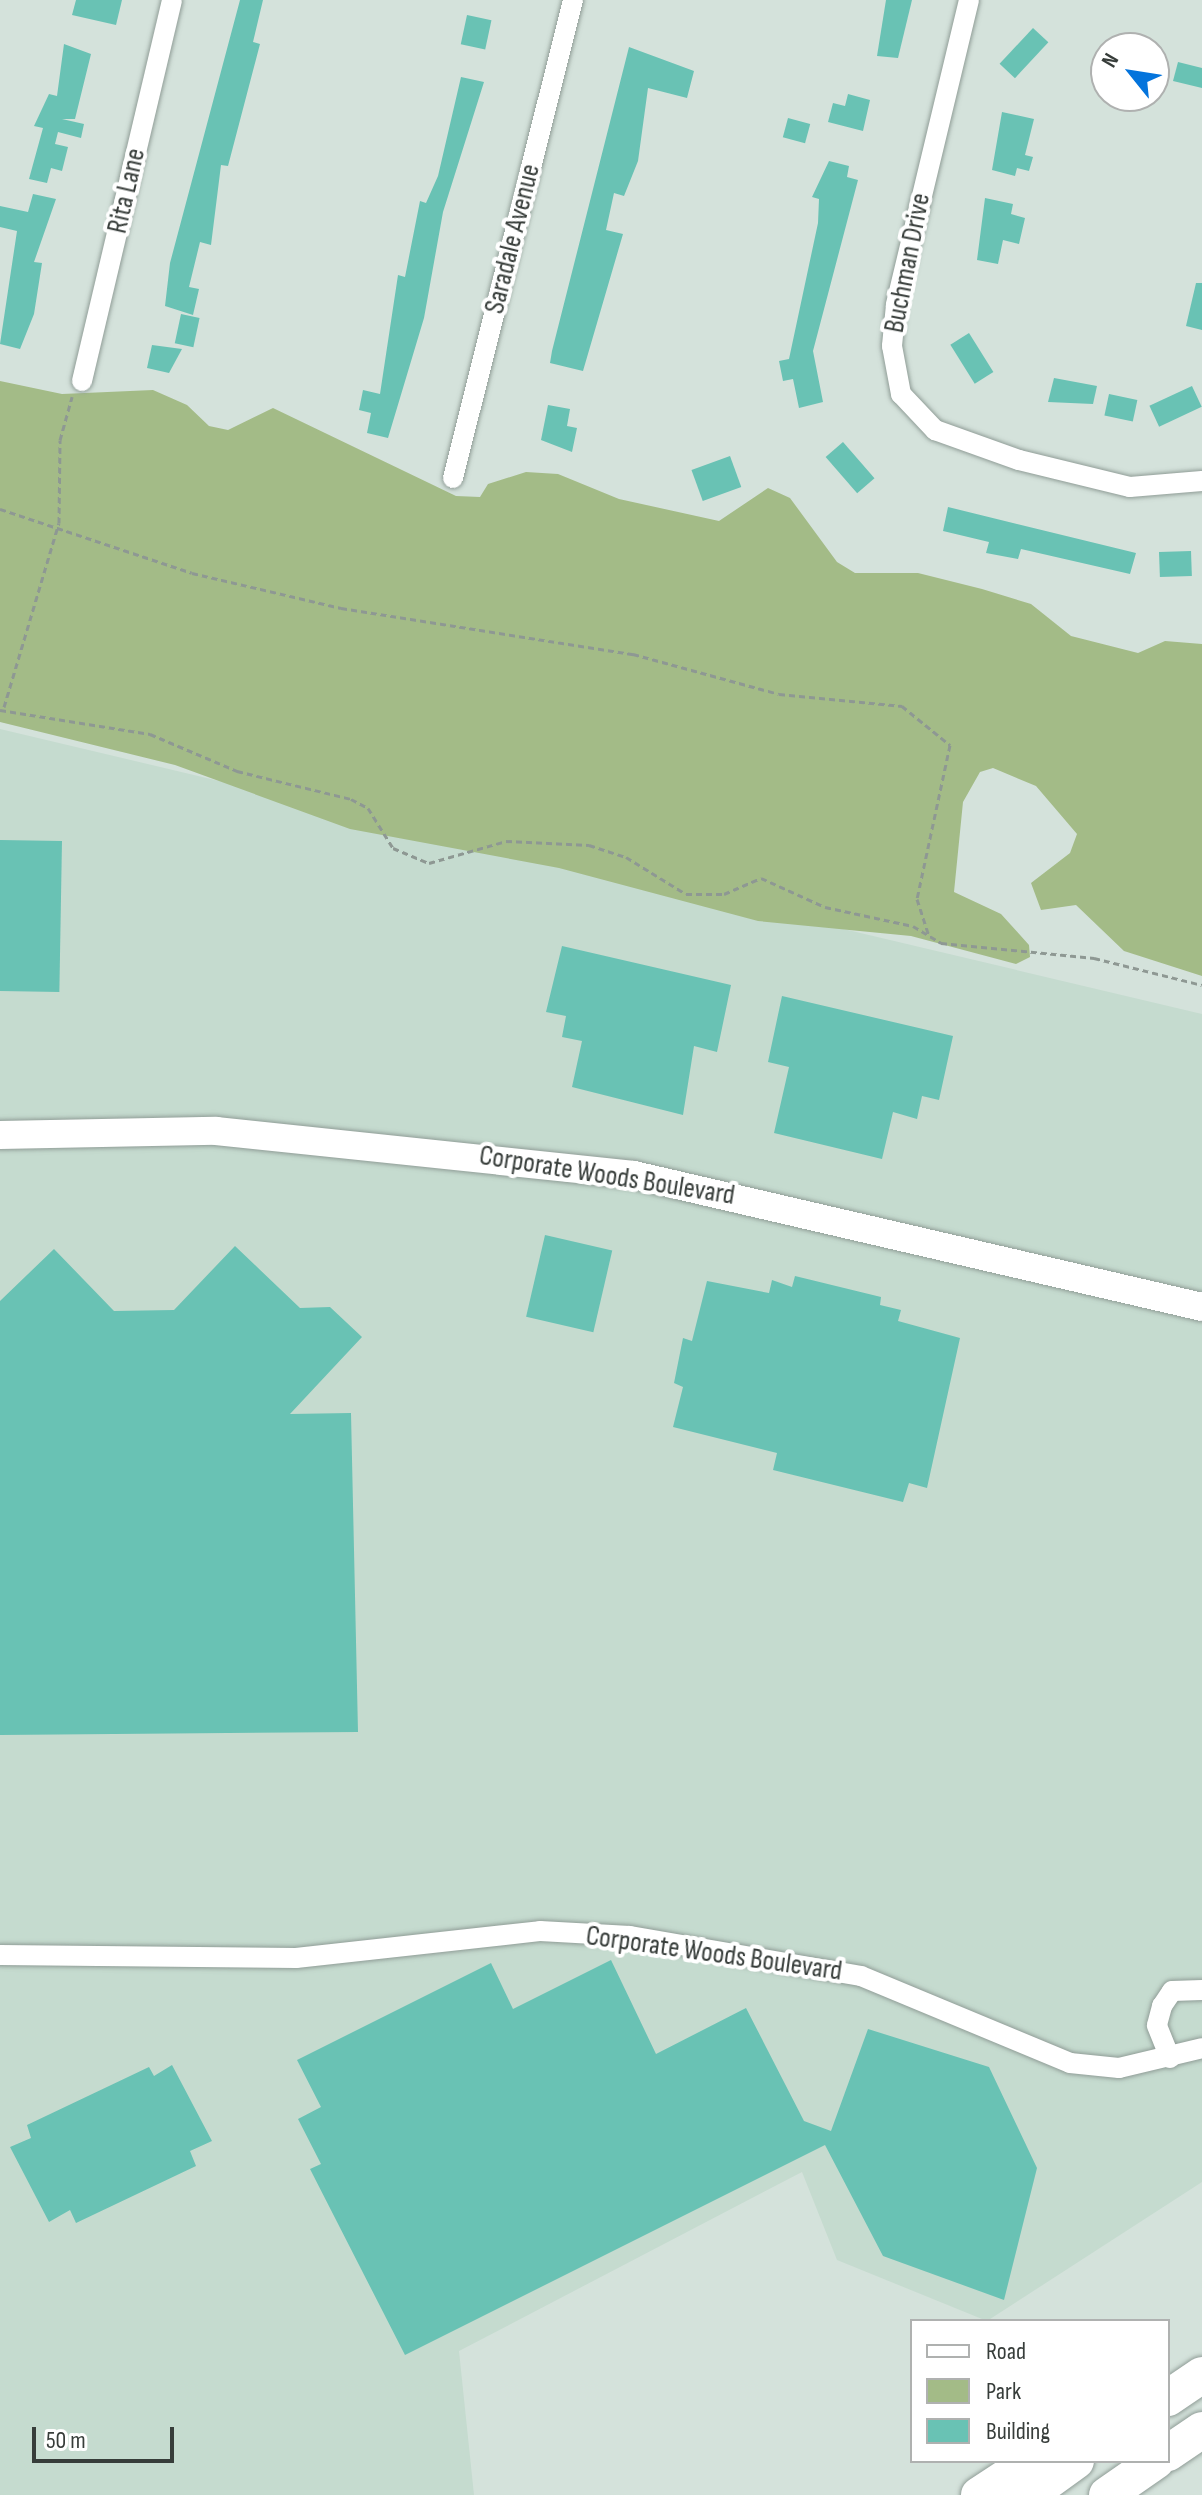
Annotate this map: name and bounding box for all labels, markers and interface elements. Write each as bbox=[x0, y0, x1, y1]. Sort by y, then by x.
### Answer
north arrow bbox=[1090, 32, 1170, 112]
text: N bbox=[1096, 49, 1125, 73]
street label: Rita Lane bbox=[101, 145, 153, 237]
street label: Saradale Avenue bbox=[478, 161, 548, 317]
street label: Buchman Drive bbox=[878, 190, 938, 336]
street label: Corporate Woods Boulevard bbox=[477, 1139, 737, 1213]
street label: Corporate Woods Boulevard bbox=[584, 1919, 844, 1989]
legend bbox=[910, 2319, 1170, 2463]
text: Road bbox=[986, 2337, 1026, 2366]
text: Park bbox=[986, 2377, 1021, 2406]
scale bar bbox=[36, 2411, 178, 2461]
text: Building bbox=[986, 2417, 1050, 2446]
text: 50 m bbox=[46, 2426, 86, 2455]

